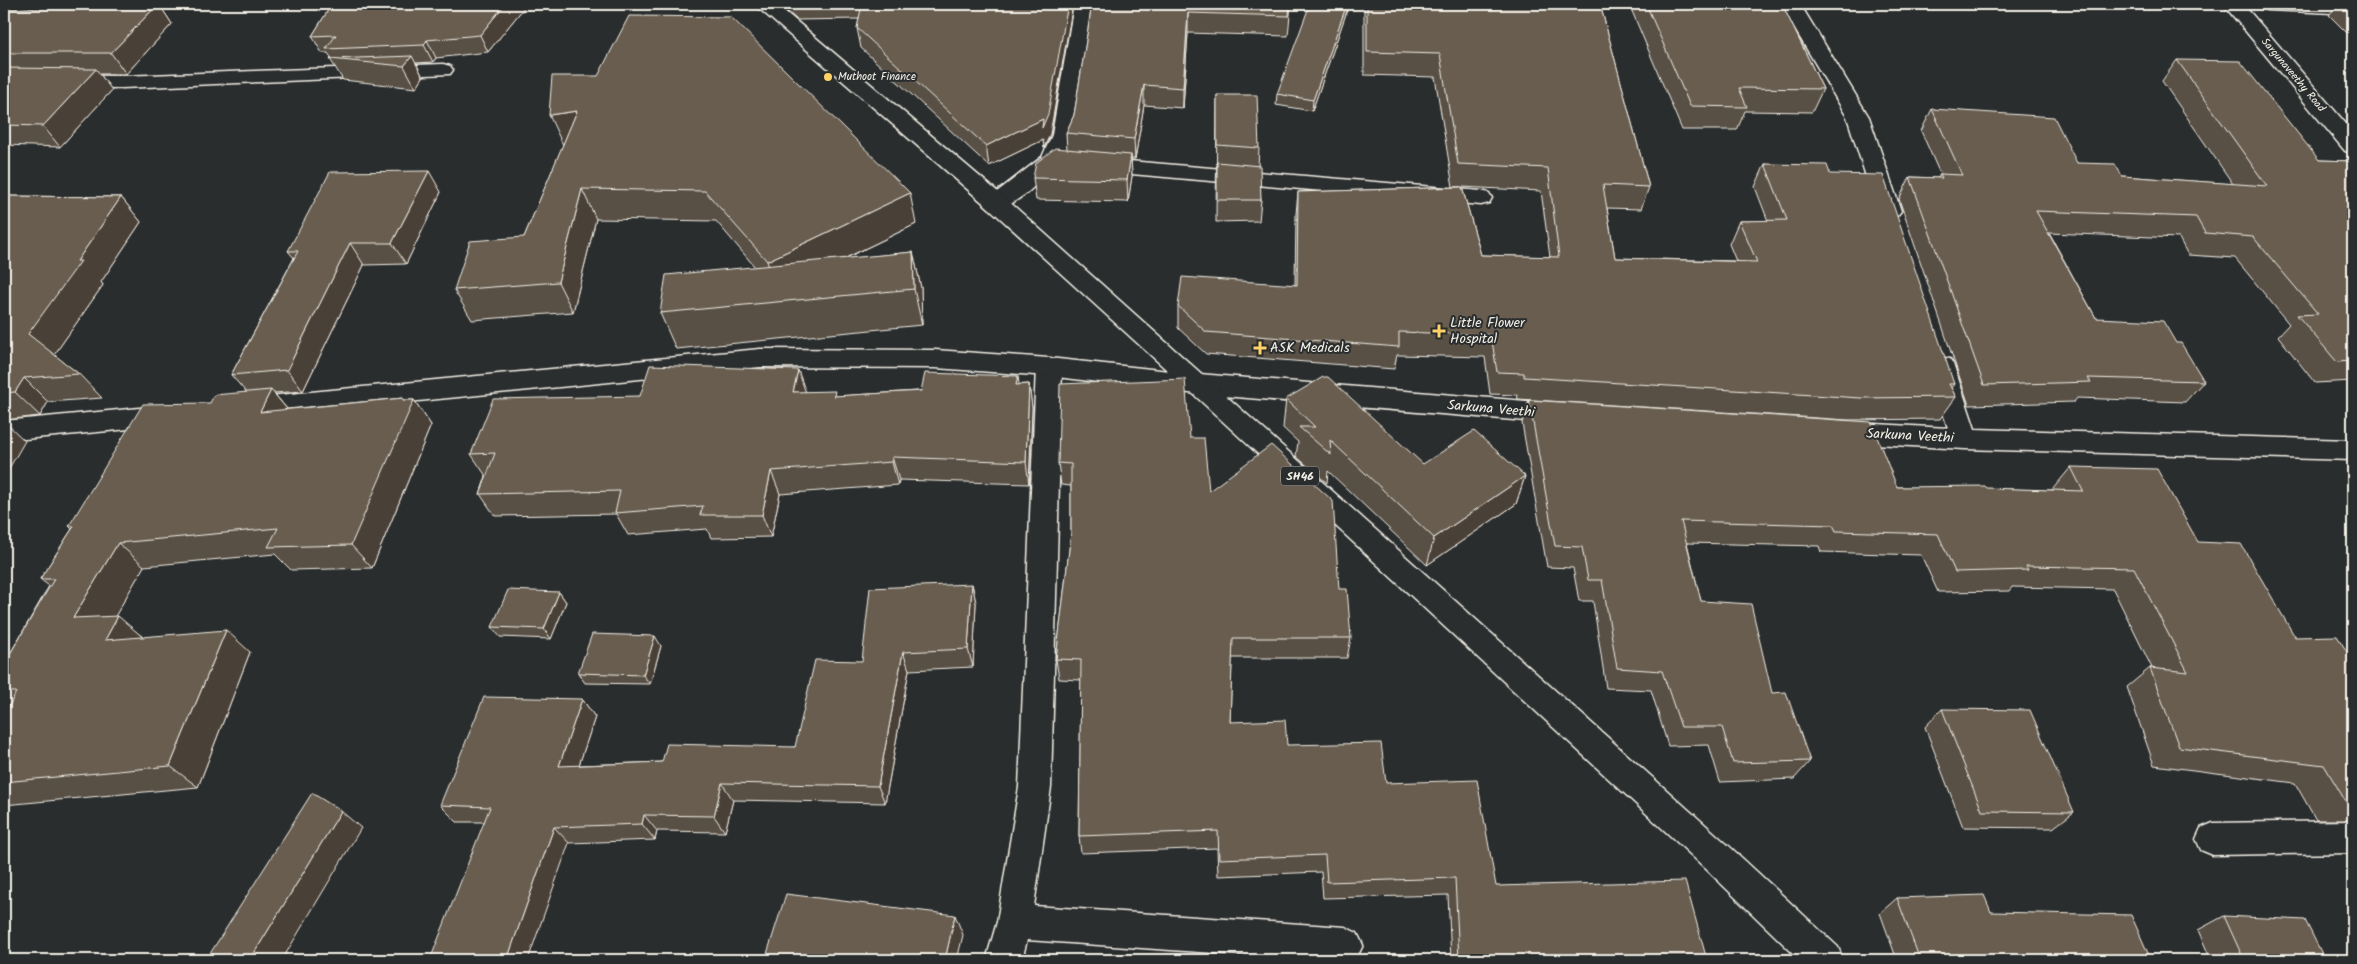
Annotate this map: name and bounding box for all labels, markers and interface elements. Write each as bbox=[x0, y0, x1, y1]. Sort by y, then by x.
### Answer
street label: Sargunaveethy Road bbox=[2256, 34, 2330, 117]
place label: Muthoot Finance bbox=[838, 68, 916, 86]
marker: Muthoot Finance bbox=[822, 71, 834, 83]
place label: Little Flower Hospital bbox=[1450, 312, 1526, 350]
marker: Little Flower Hospital bbox=[1432, 324, 1446, 338]
place label: ASK Medicals bbox=[1270, 337, 1350, 359]
marker: ASK Medicals bbox=[1254, 342, 1266, 354]
street label: Sarkuna Veethi bbox=[1446, 394, 1536, 424]
street label: Sarkuna Veethi bbox=[1866, 423, 1955, 449]
road number: SH46 bbox=[1281, 466, 1319, 486]

